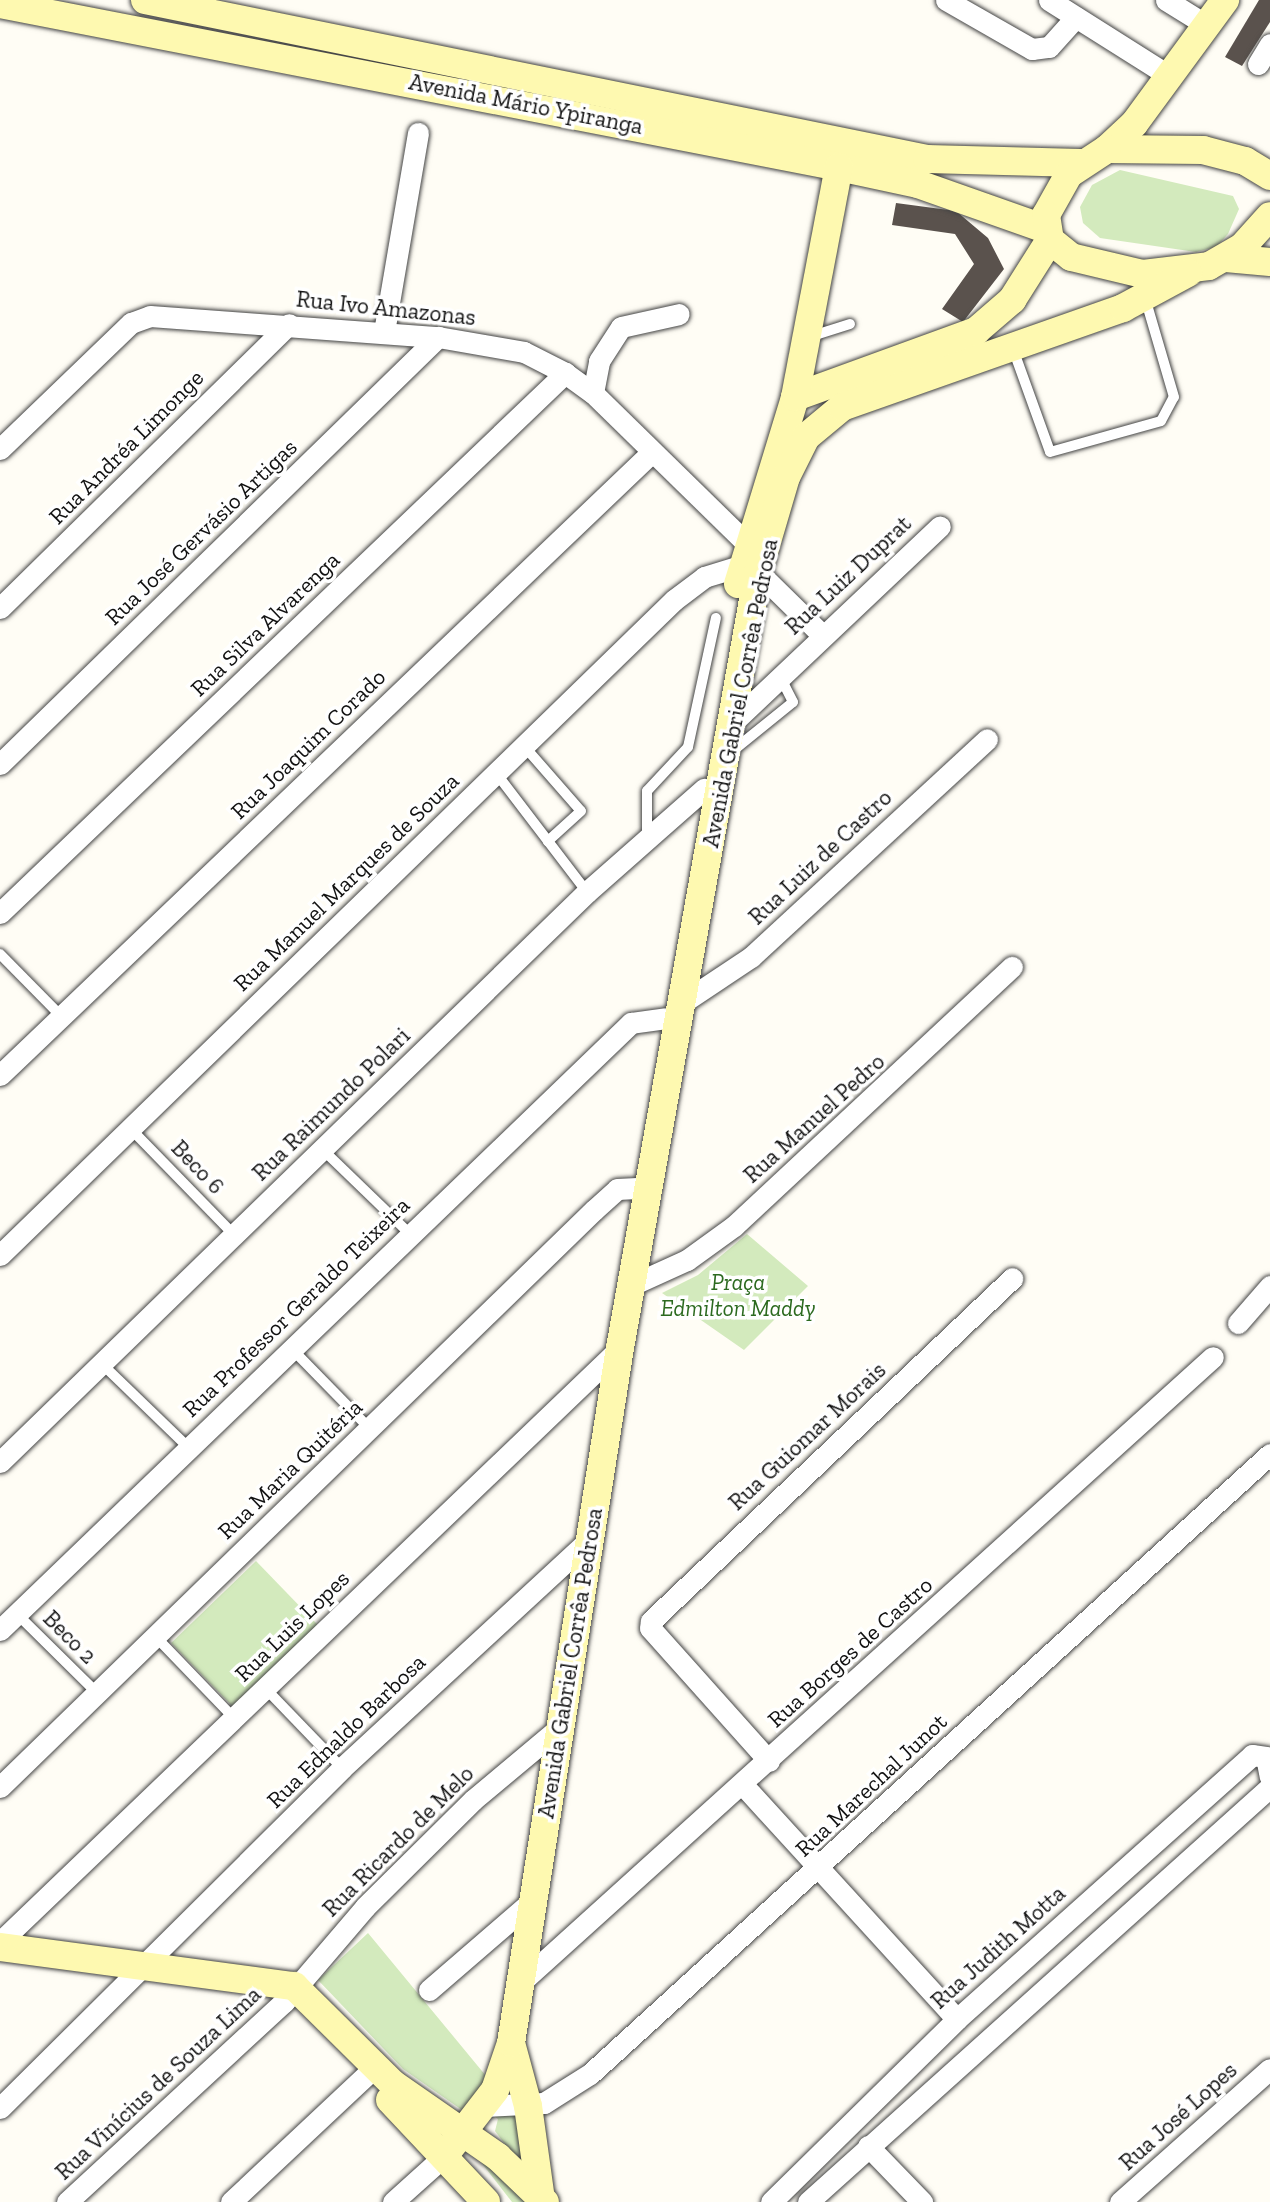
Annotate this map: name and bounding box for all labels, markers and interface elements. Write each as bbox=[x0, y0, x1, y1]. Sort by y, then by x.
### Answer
street label: Avenida Mário Ypiranga bbox=[406, 68, 646, 140]
street label: Rua Ivo Amazonas bbox=[295, 285, 477, 331]
street label: Rua Andréa Limonge bbox=[43, 364, 209, 530]
street label: Rua José Gervásio Artigas bbox=[99, 433, 303, 631]
street label: Rua Luiz Duprat bbox=[779, 510, 917, 640]
street label: Avenida Gabriel Corrêa Pedrosa bbox=[696, 536, 784, 850]
street label: Rua Silva Alvarenga bbox=[185, 546, 345, 702]
street label: Rua Joaquim Corado bbox=[225, 663, 391, 825]
street label: Rua Manuel Marques de Souza bbox=[228, 767, 464, 997]
street label: Rua Luiz de Castro bbox=[743, 784, 897, 930]
street label: Rua Raimundo Polari bbox=[246, 1022, 416, 1186]
street label: Rua Manuel Pedro bbox=[738, 1047, 890, 1189]
street label: Beco 6 bbox=[166, 1134, 230, 1200]
street label: Rua Professor Geraldo Teixeira bbox=[176, 1191, 416, 1423]
park label: Praça Edmilton Maddy bbox=[660, 1268, 816, 1322]
street label: Rua Guiomar Morais bbox=[723, 1356, 891, 1516]
street label: Rua Maria Quitéria bbox=[212, 1393, 368, 1545]
street label: Avenida Gabriel Corrêa Pedrosa bbox=[532, 1506, 608, 1820]
street label: Rua Luis Lopes bbox=[229, 1565, 355, 1687]
street label: Rua Borges de Castro bbox=[762, 1571, 938, 1733]
street label: Beco 2 bbox=[38, 1605, 102, 1669]
street label: Rua Ednaldo Barbosa bbox=[261, 1648, 431, 1814]
street label: Rua Marechal Junot bbox=[789, 1708, 953, 1862]
street label: Rua Ricardo de Melo bbox=[317, 1760, 479, 1922]
street label: Rua Judith Motta bbox=[925, 1879, 1071, 2015]
street label: Rua Vinícius de Souza Lima bbox=[49, 1980, 267, 2186]
street label: Rua José Lopes bbox=[1113, 2056, 1243, 2176]

